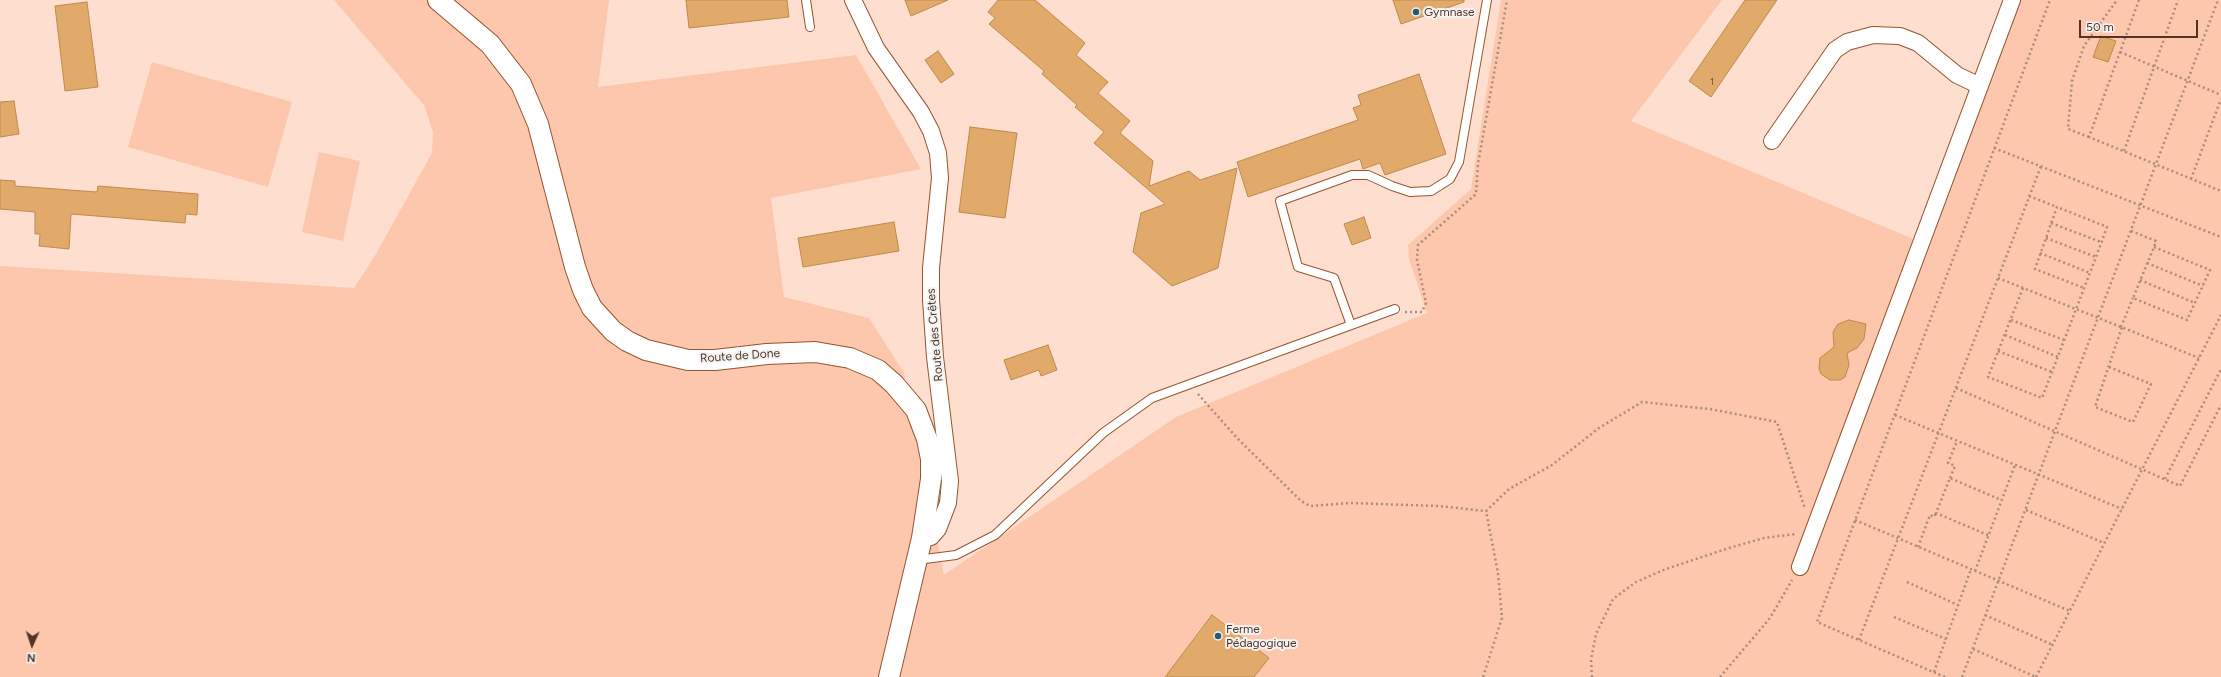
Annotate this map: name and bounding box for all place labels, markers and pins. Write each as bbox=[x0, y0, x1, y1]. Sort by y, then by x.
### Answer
place label: Gymnase bbox=[1424, 5, 1475, 19]
marker: Gymnase bbox=[1411, 7, 1421, 17]
place label: Ferme Pédagogique bbox=[1226, 622, 1297, 650]
marker: Ferme Pédagogique bbox=[1213, 631, 1223, 641]

